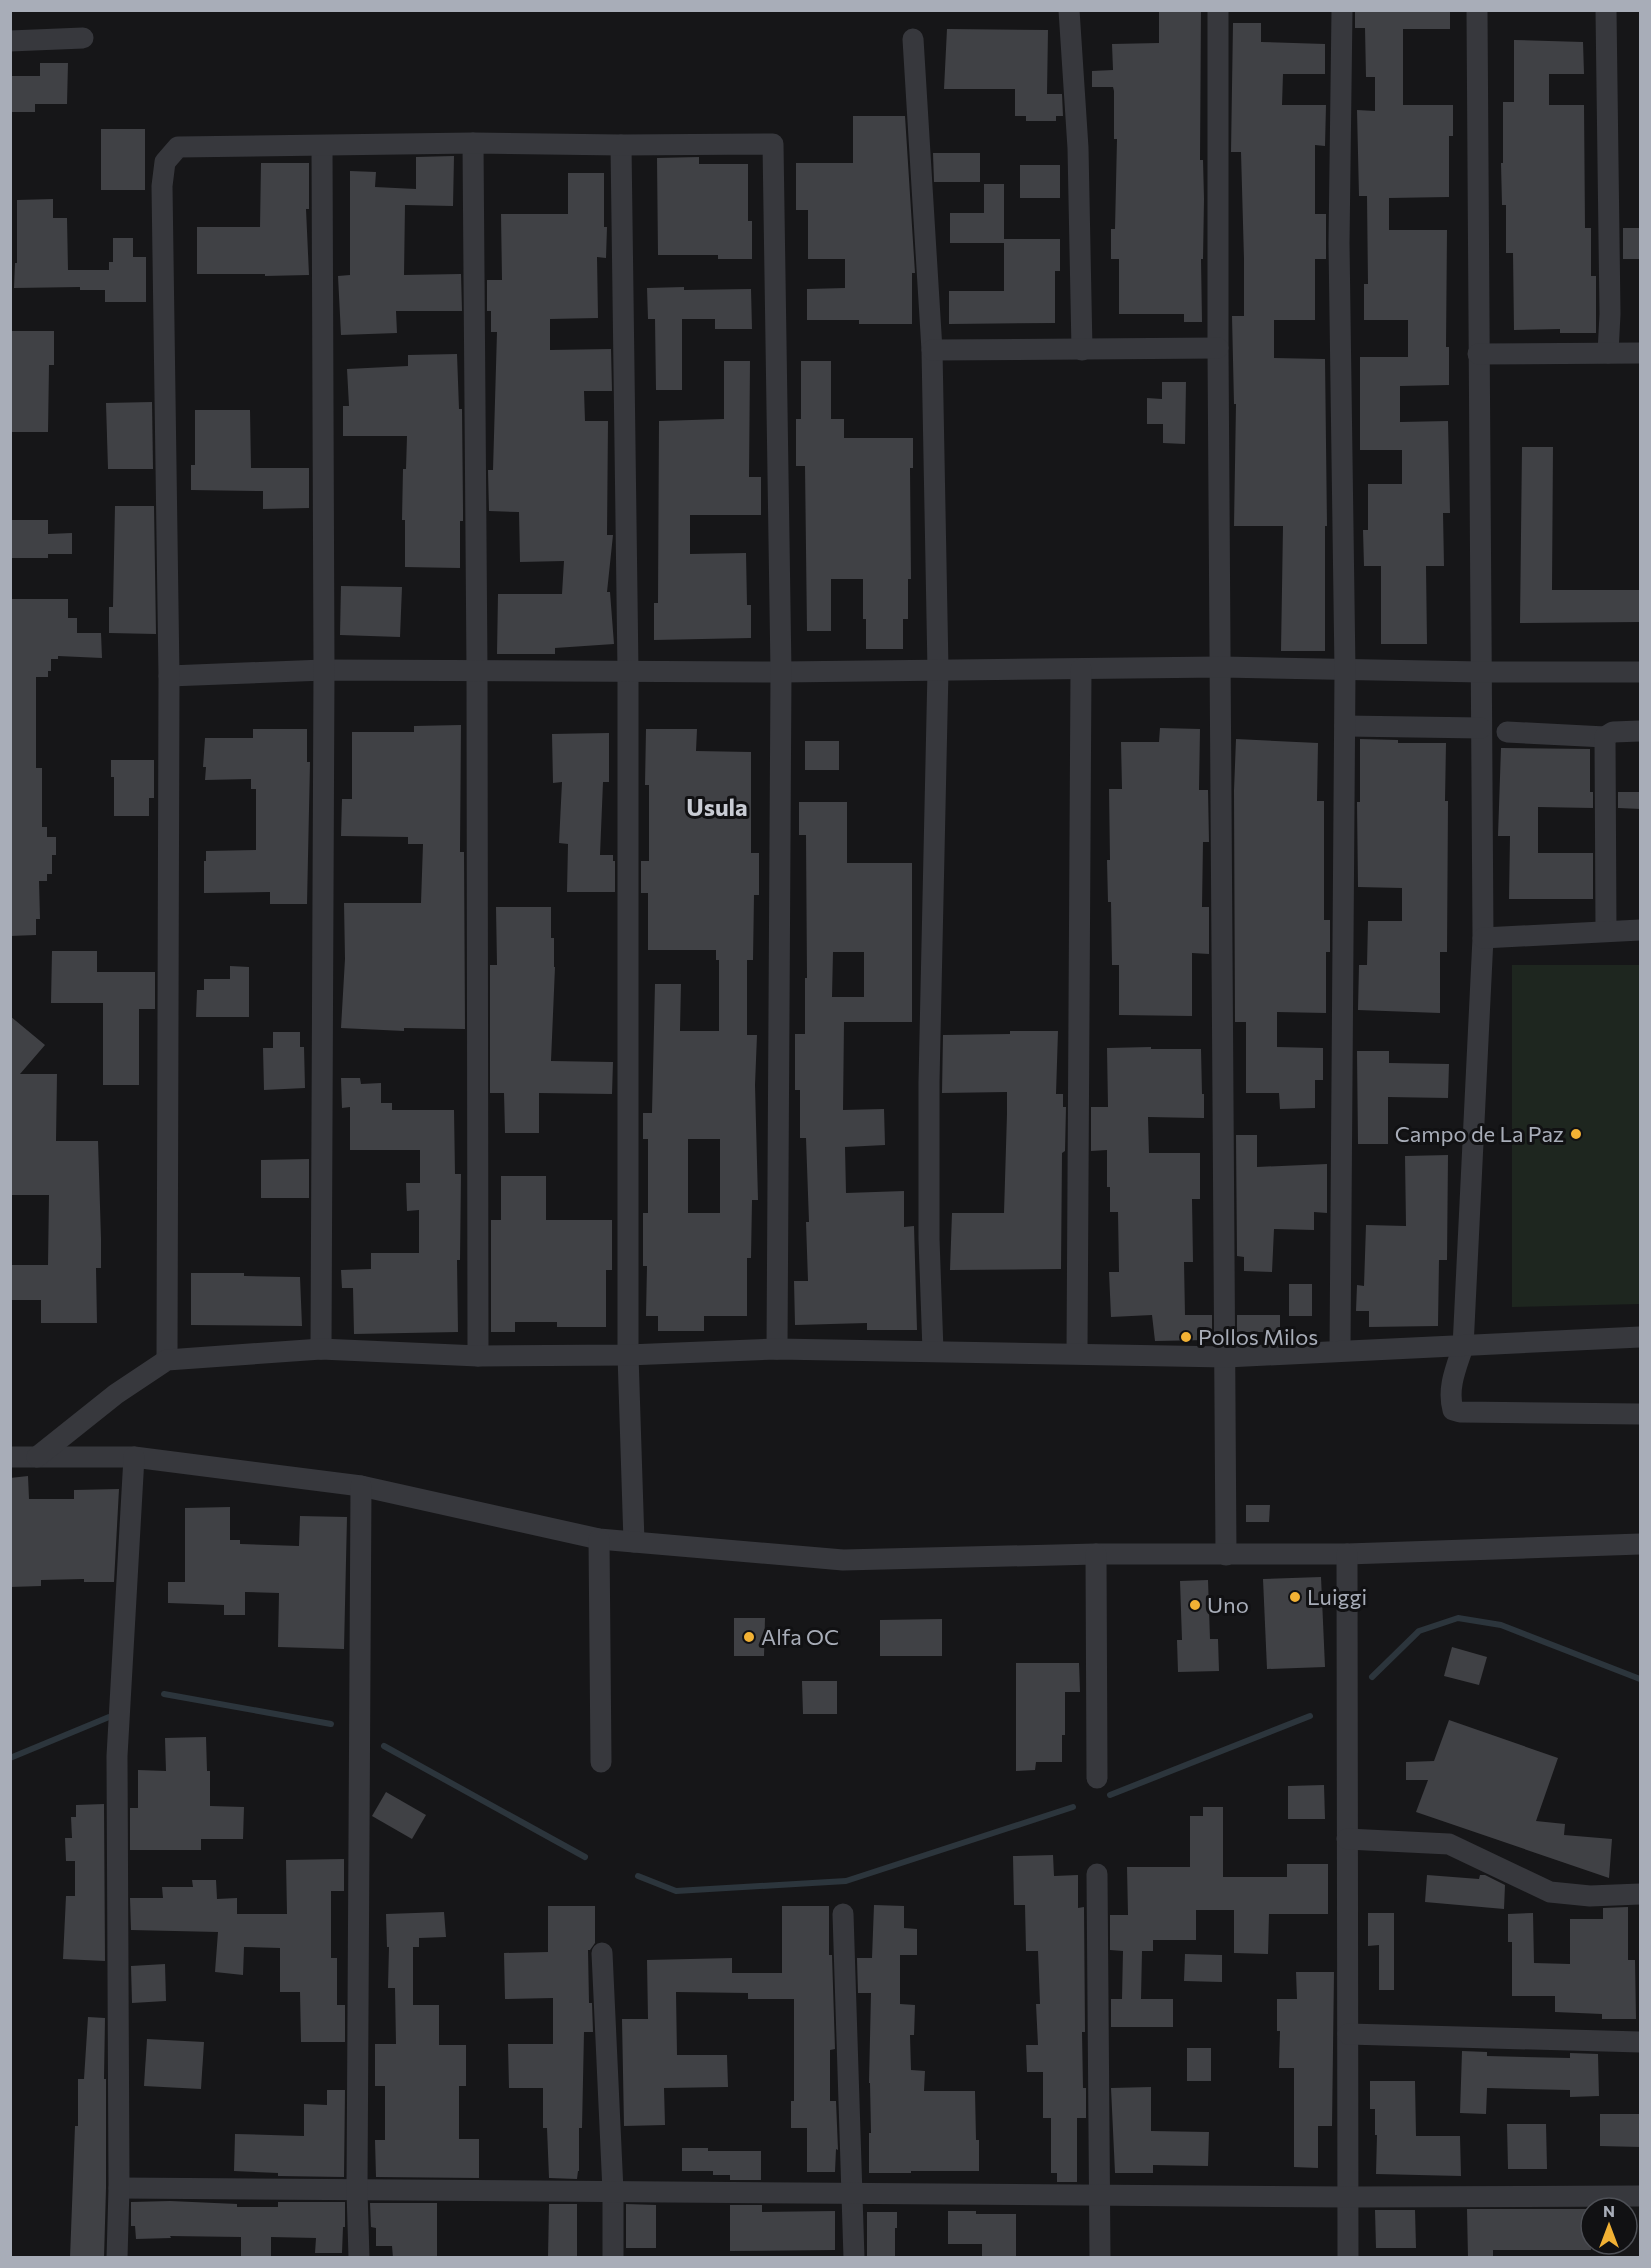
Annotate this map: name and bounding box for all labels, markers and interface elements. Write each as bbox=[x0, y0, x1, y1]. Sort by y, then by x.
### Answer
district label: Usula bbox=[686, 792, 748, 821]
place label: Campo de La Paz bbox=[1395, 1120, 1564, 1147]
marker: Campo de La Paz bbox=[1569, 1127, 1583, 1141]
place label: Pollos Milos bbox=[1198, 1323, 1318, 1350]
marker: Pollos Milos bbox=[1179, 1330, 1193, 1344]
place label: Luiggi bbox=[1307, 1583, 1367, 1610]
marker: Luiggi bbox=[1288, 1590, 1302, 1604]
place label: Uno bbox=[1207, 1591, 1249, 1618]
marker: Uno bbox=[1188, 1598, 1202, 1612]
place label: Alfa OC bbox=[761, 1623, 839, 1650]
marker: Alfa OC bbox=[742, 1630, 756, 1644]
north arrow bbox=[1579, 2196, 1639, 2256]
text: N bbox=[1603, 2201, 1615, 2220]

